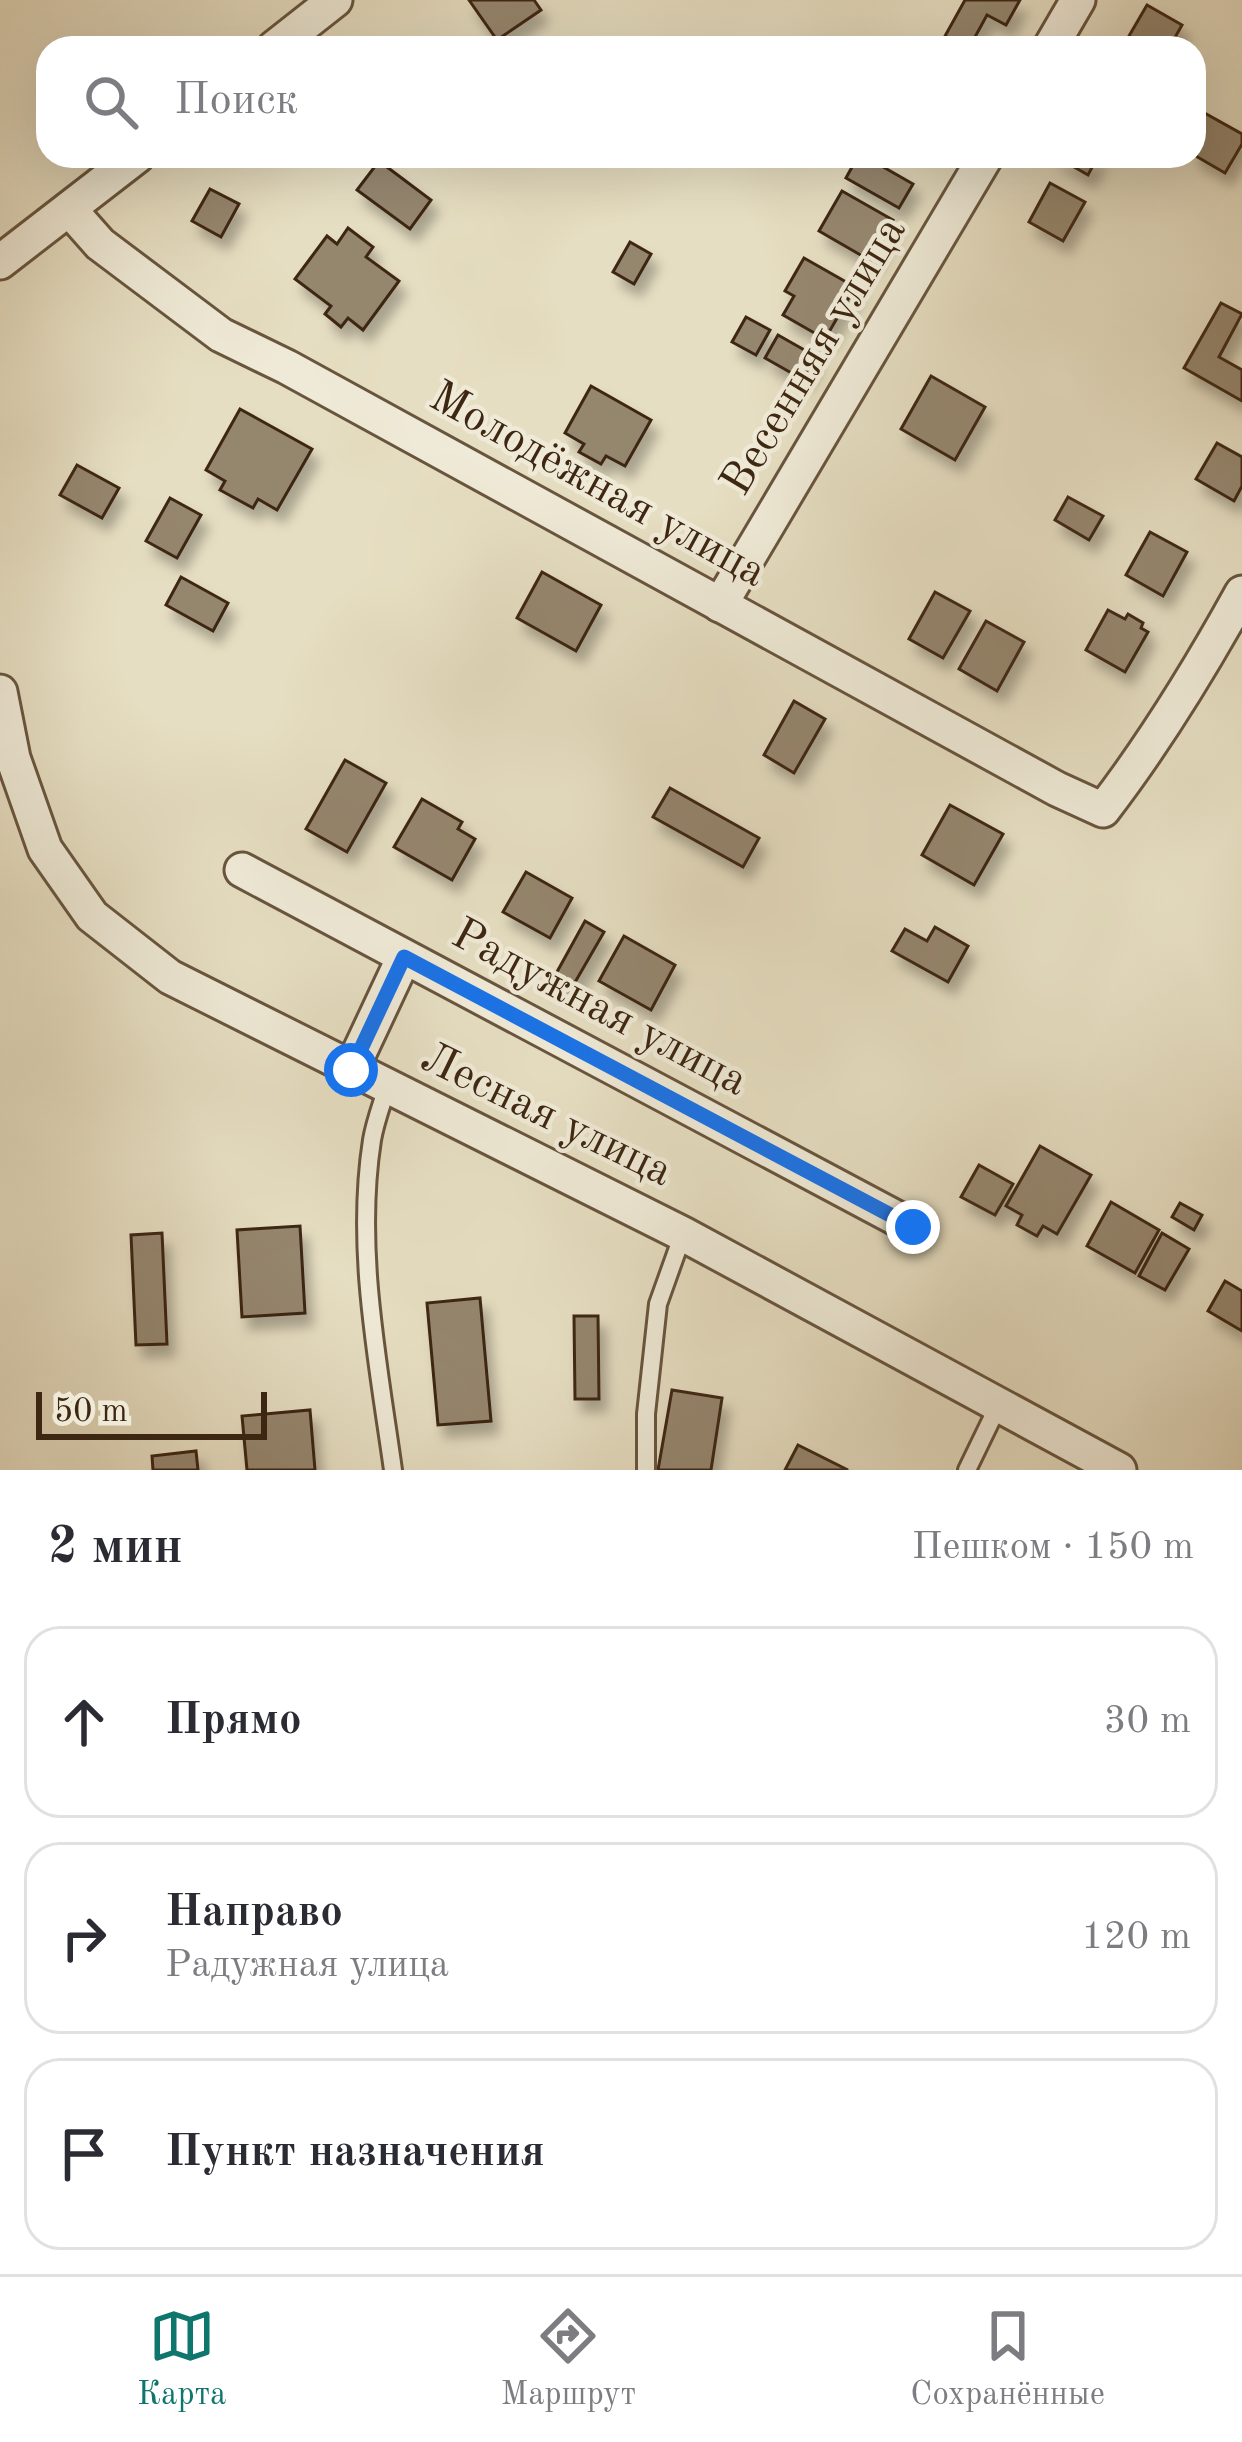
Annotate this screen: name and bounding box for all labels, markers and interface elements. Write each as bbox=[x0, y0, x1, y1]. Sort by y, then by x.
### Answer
search box bbox=[36, 36, 1206, 168]
icon: search bbox=[78, 69, 144, 135]
text: Поиск bbox=[174, 79, 298, 124]
street label: Весенняя улица bbox=[714, 210, 916, 504]
street label: Молодёжная улица bbox=[421, 375, 773, 597]
street label: Радужная улица bbox=[444, 912, 754, 1106]
street label: Лесная улица bbox=[413, 1036, 679, 1196]
route start bbox=[324, 1043, 378, 1097]
route end bbox=[886, 1200, 940, 1254]
scale bar bbox=[36, 1386, 267, 1439]
text: 50 m bbox=[54, 1396, 128, 1429]
text: 2 мин bbox=[48, 1523, 183, 1574]
text: Пешком · 150 m bbox=[912, 1528, 1194, 1567]
icon: ahead bbox=[51, 1689, 117, 1755]
text: Прямо bbox=[165, 1699, 302, 1744]
text: 30 m bbox=[1104, 1702, 1191, 1741]
text: Направо bbox=[165, 1891, 343, 1936]
icon: right bbox=[51, 1905, 117, 1971]
text: 120 m bbox=[1081, 1918, 1191, 1957]
text: Радужная улица bbox=[165, 1946, 449, 1985]
icon: arrive bbox=[51, 2121, 117, 2187]
text: Пункт назначения bbox=[165, 2131, 545, 2176]
tab: Карта bbox=[137, 2303, 226, 2416]
tab: Маршрут bbox=[501, 2303, 636, 2416]
tab: Сохранённые bbox=[910, 2303, 1105, 2416]

